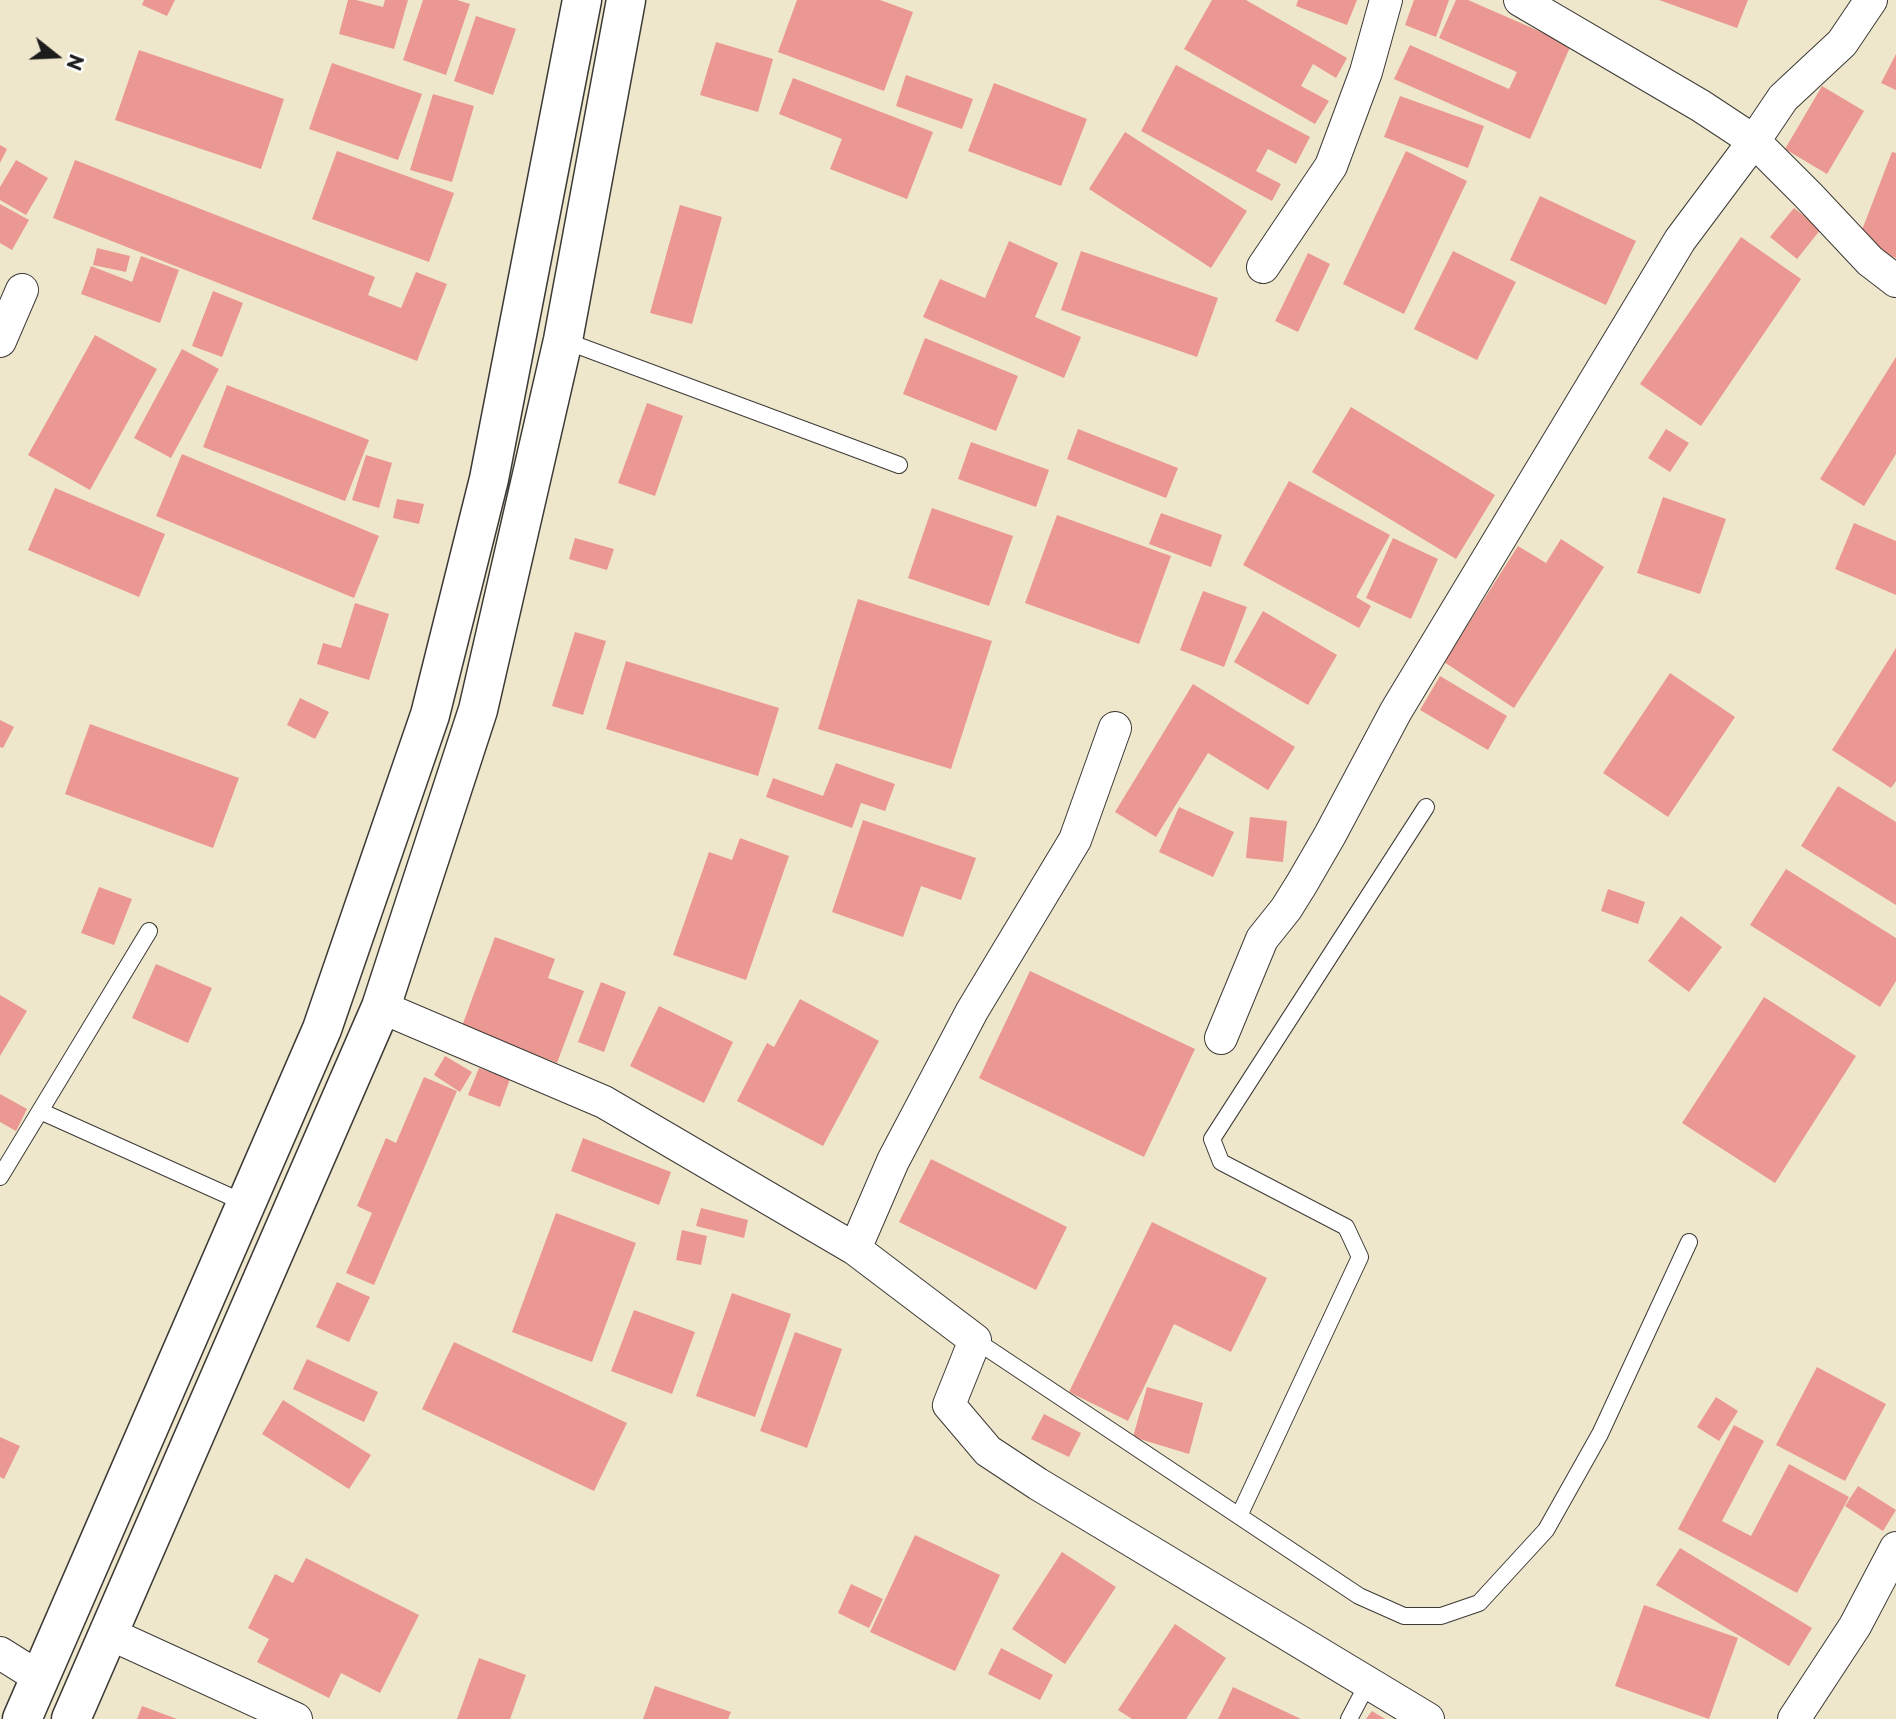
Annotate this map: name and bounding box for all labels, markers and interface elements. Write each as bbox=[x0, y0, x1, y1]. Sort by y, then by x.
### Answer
north arrow bbox=[21, 21, 91, 91]
text: N bbox=[60, 51, 92, 74]

